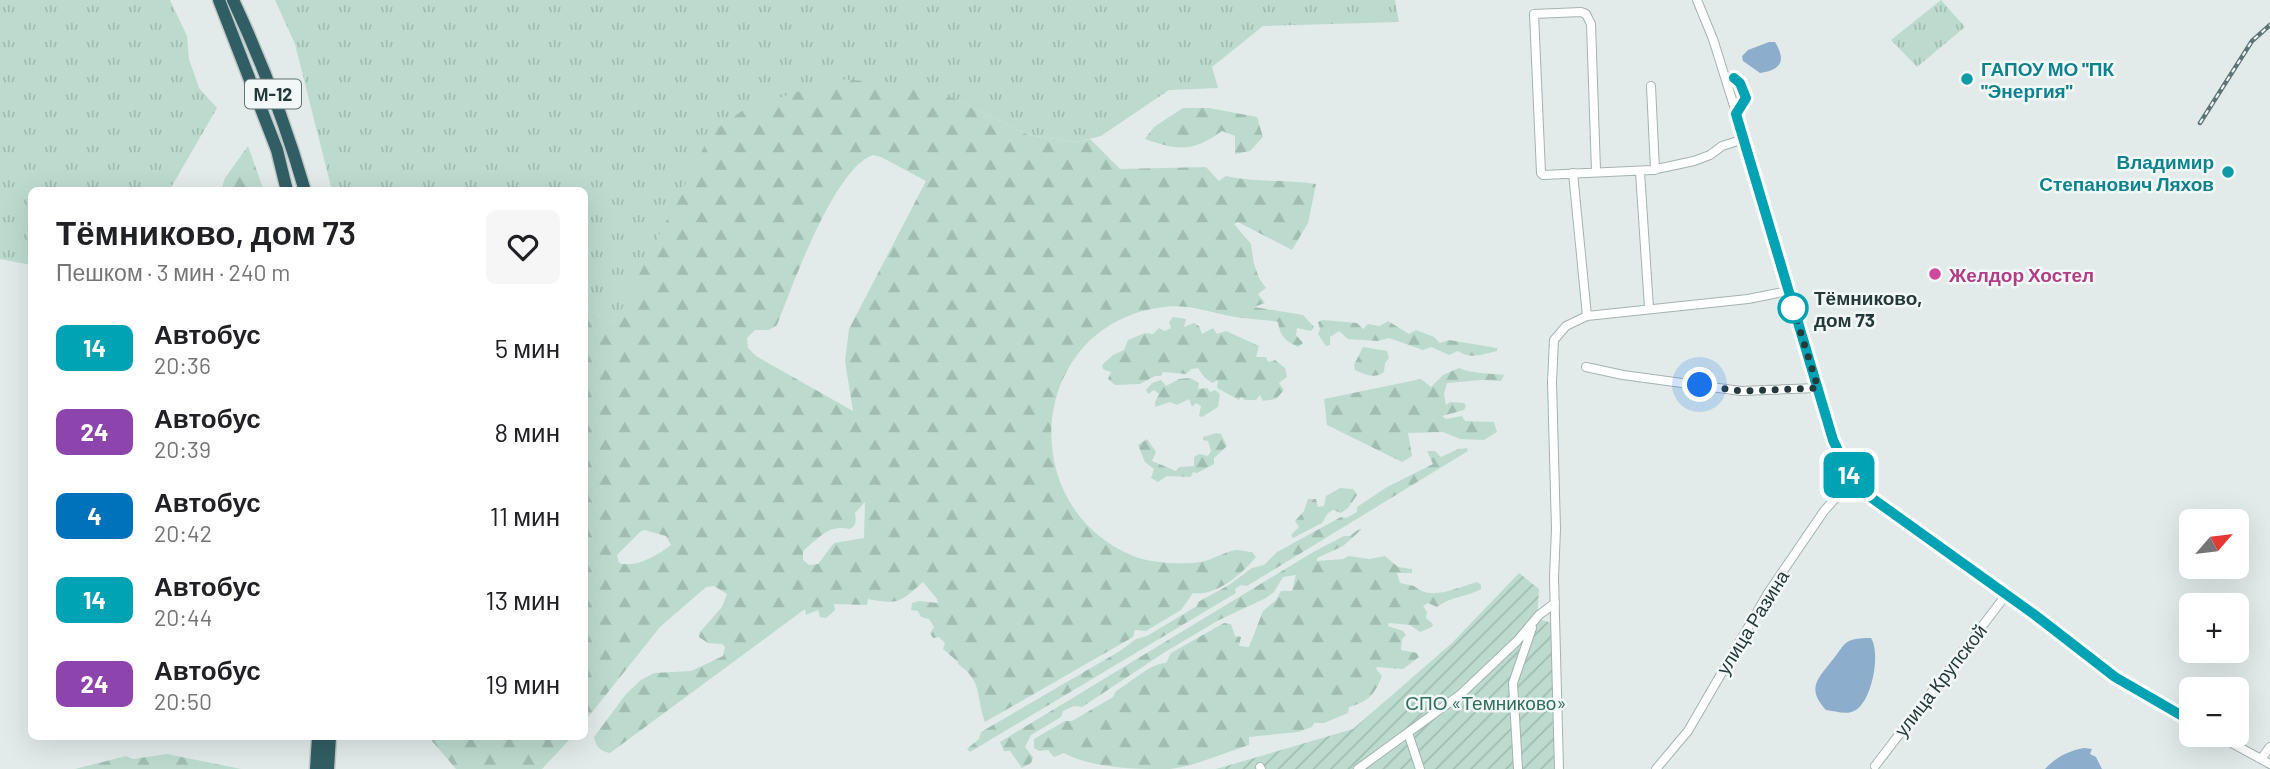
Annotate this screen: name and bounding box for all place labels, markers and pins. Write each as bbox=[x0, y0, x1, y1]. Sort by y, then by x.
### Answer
place label: ГАПОУ МО "ПК "Энергия" bbox=[1981, 57, 2115, 102]
marker: ГАПОУ МО "ПК "Энергия" bbox=[1959, 71, 1975, 87]
place label: Владимир Степанович Ляхов bbox=[2039, 150, 2214, 195]
marker: Владимир Степанович Ляхов bbox=[2220, 164, 2236, 180]
place label: Желдор Хостел bbox=[1948, 263, 2094, 286]
marker: Желдор Хостел bbox=[1927, 266, 1943, 282]
place label: Тёмниково, дом 73 bbox=[1814, 286, 1922, 331]
marker: Тёмниково, дом 73 bbox=[1778, 293, 1808, 323]

